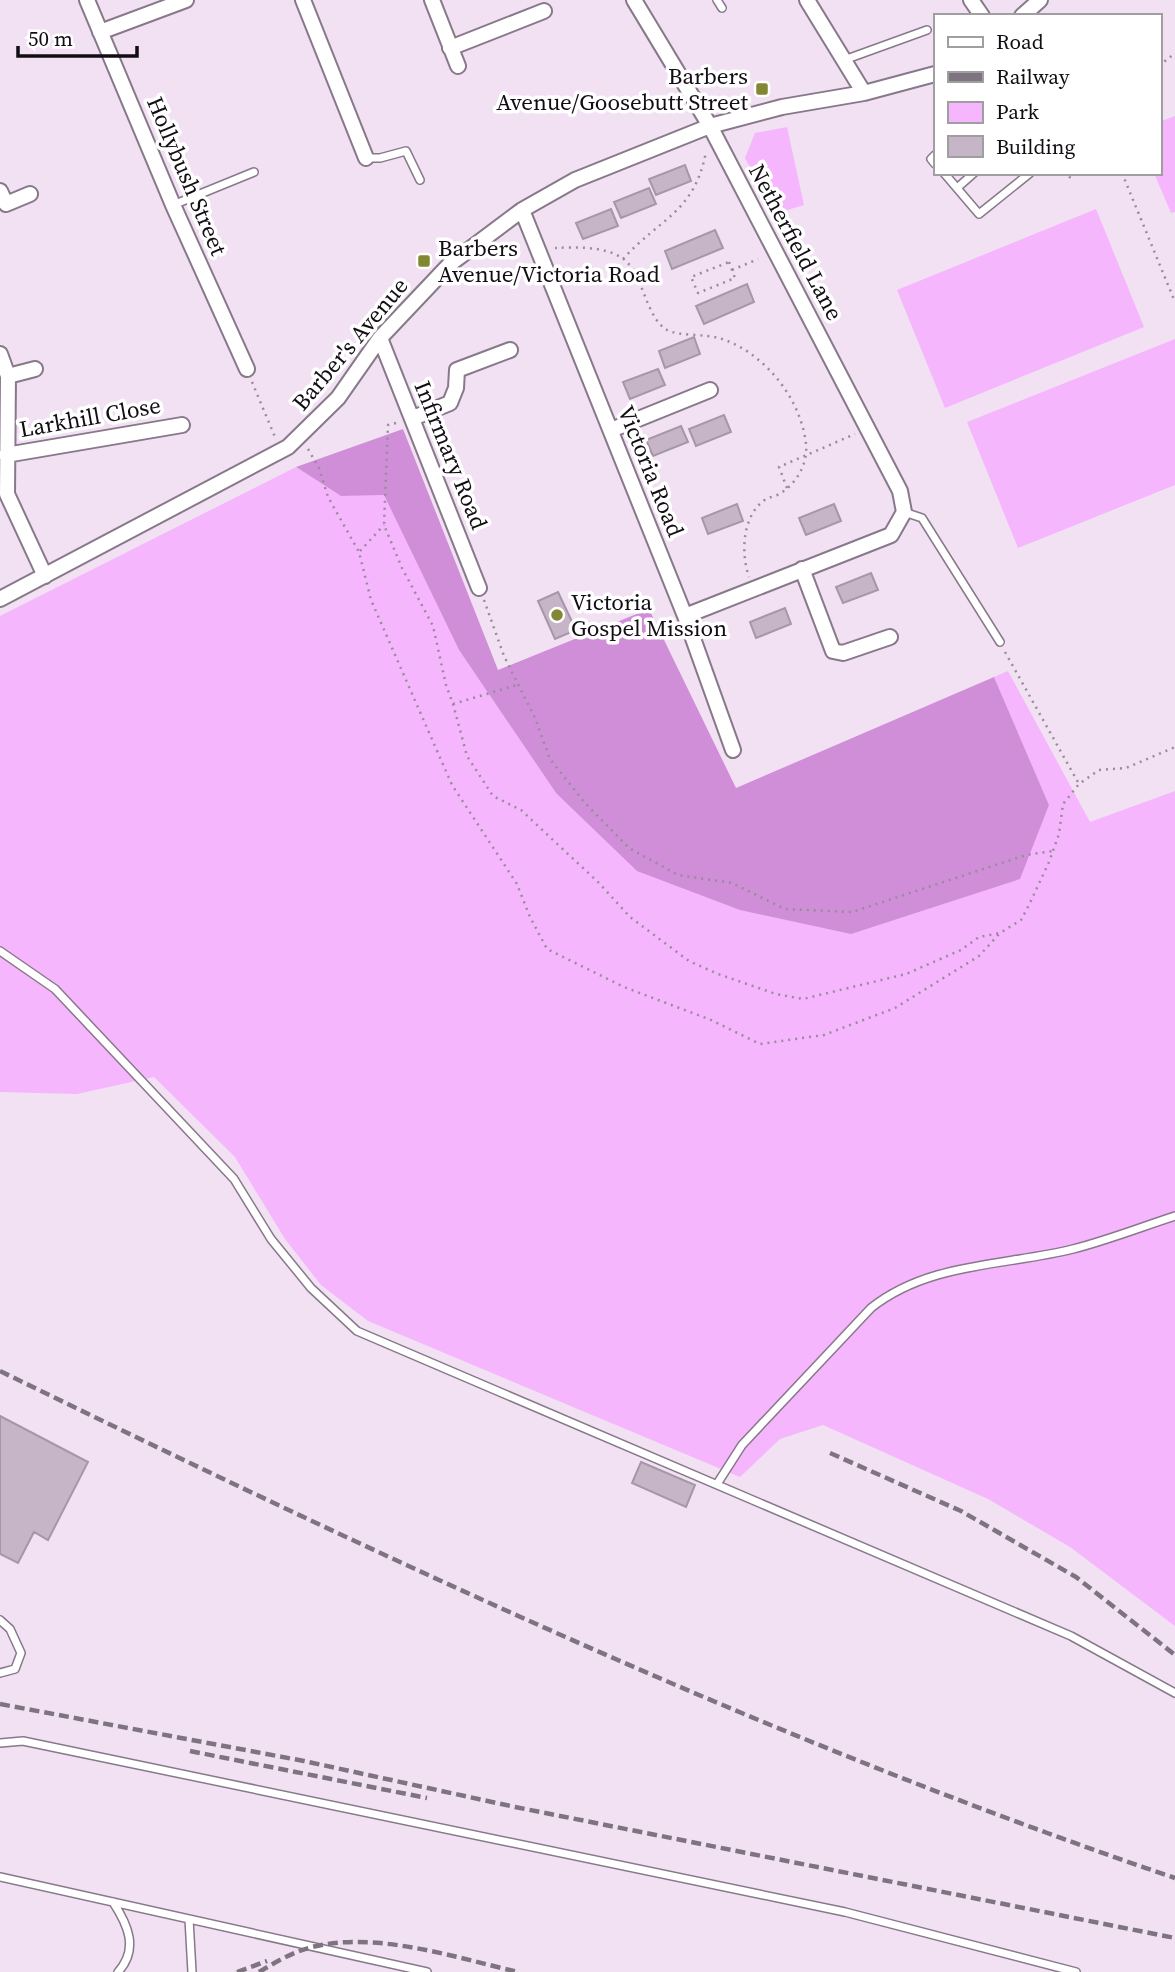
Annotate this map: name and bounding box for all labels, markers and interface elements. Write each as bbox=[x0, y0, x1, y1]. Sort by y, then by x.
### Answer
scale bar bbox=[18, 14, 136, 58]
legend bbox=[934, 14, 1161, 175]
text: 50 m bbox=[28, 24, 73, 53]
text: Road bbox=[996, 27, 1044, 56]
place label: Barbers Avenue/Goosebutt Street bbox=[496, 60, 749, 118]
text: Railway bbox=[996, 62, 1070, 91]
marker: Barbers Avenue/Goosebutt Street bbox=[754, 81, 770, 97]
street label: Hollybush Street bbox=[139, 92, 235, 261]
text: Park bbox=[996, 97, 1040, 126]
text: Building bbox=[996, 132, 1075, 161]
street label: Netherfield Lane bbox=[741, 158, 851, 326]
place label: Barbers Avenue/Victoria Road bbox=[438, 232, 660, 290]
marker: Barbers Avenue/Victoria Road bbox=[416, 253, 432, 269]
street label: Barber's Avenue bbox=[285, 271, 415, 417]
street label: Infirmary Road bbox=[407, 376, 495, 534]
street label: Larkhill Close bbox=[17, 389, 163, 445]
street label: Victoria Road bbox=[610, 401, 692, 541]
place label: Victoria Gospel Mission bbox=[571, 586, 727, 644]
marker: Victoria Gospel Mission bbox=[549, 607, 565, 623]

